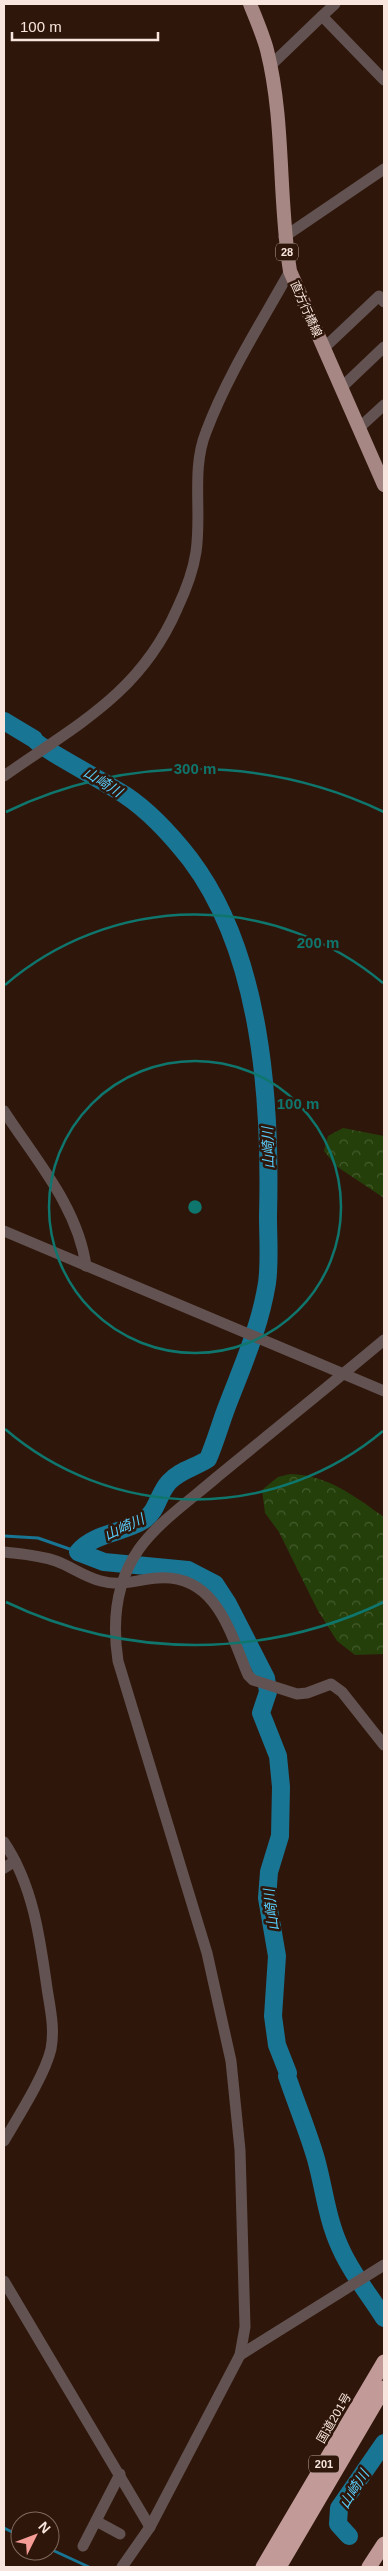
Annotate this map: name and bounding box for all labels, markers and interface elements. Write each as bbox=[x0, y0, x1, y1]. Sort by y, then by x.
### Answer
scale bar bbox=[12, 10, 159, 42]
text: 100 m bbox=[20, 18, 62, 35]
road number: 28 bbox=[276, 243, 298, 260]
street label: 直方行橋線 bbox=[287, 279, 325, 339]
text: 300 m bbox=[174, 760, 216, 777]
water label: 山崎川 bbox=[81, 764, 127, 801]
text: 200 m bbox=[297, 934, 339, 951]
text: 100 m bbox=[277, 1095, 319, 1112]
water label: 山崎川 bbox=[259, 1125, 277, 1169]
centre of rings bbox=[186, 1198, 204, 1216]
water label: 山崎川 bbox=[102, 1510, 148, 1543]
water label: 山崎川 bbox=[261, 1886, 281, 1932]
street label: 国道201号 bbox=[314, 2390, 354, 2446]
road number: 201 bbox=[309, 2456, 339, 2472]
water label: 山崎川 bbox=[336, 2465, 373, 2511]
north arrow bbox=[10, 2511, 60, 2561]
text: N bbox=[35, 2518, 54, 2536]

